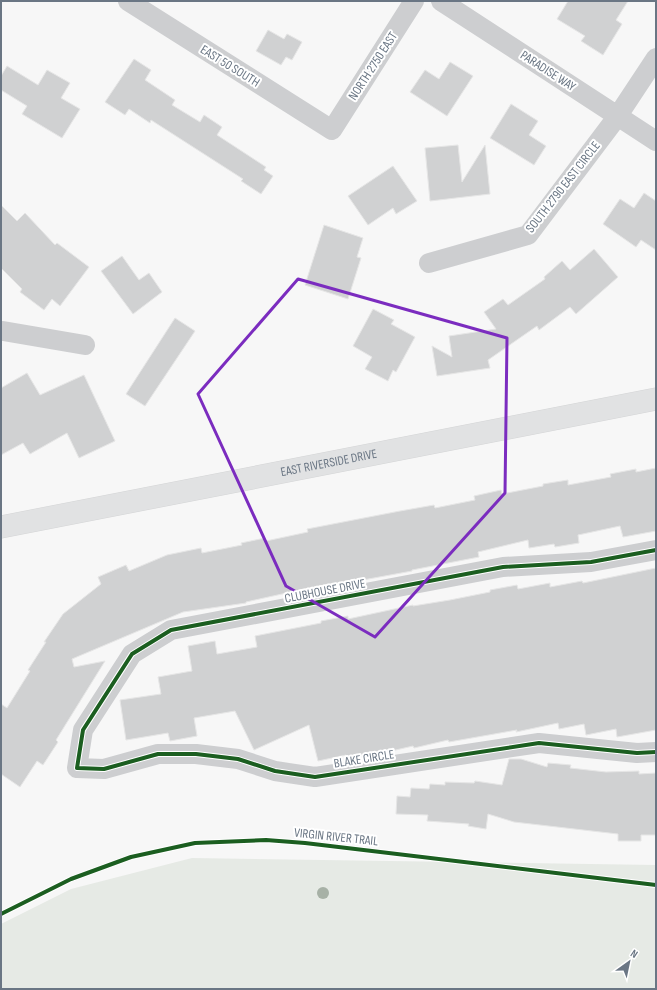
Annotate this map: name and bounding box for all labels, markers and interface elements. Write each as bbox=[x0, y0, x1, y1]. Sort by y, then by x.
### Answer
street label: NORTH 2750 EAST bbox=[345, 29, 401, 103]
street label: EAST 50 SOUTH bbox=[197, 41, 263, 91]
street label: PARADISE WAY bbox=[517, 47, 579, 95]
street label: SOUTH 2790 EAST CIRCLE bbox=[522, 138, 604, 236]
street label: EAST RIVERSIDE DRIVE bbox=[279, 446, 378, 480]
street label: CLUBHOUSE DRIVE bbox=[283, 575, 367, 607]
street label: BLAKE CIRCLE bbox=[333, 746, 395, 772]
street label: VIRGIN RIVER TRAIL bbox=[293, 825, 379, 849]
north arrow bbox=[609, 942, 649, 982]
text: N bbox=[628, 947, 640, 961]

